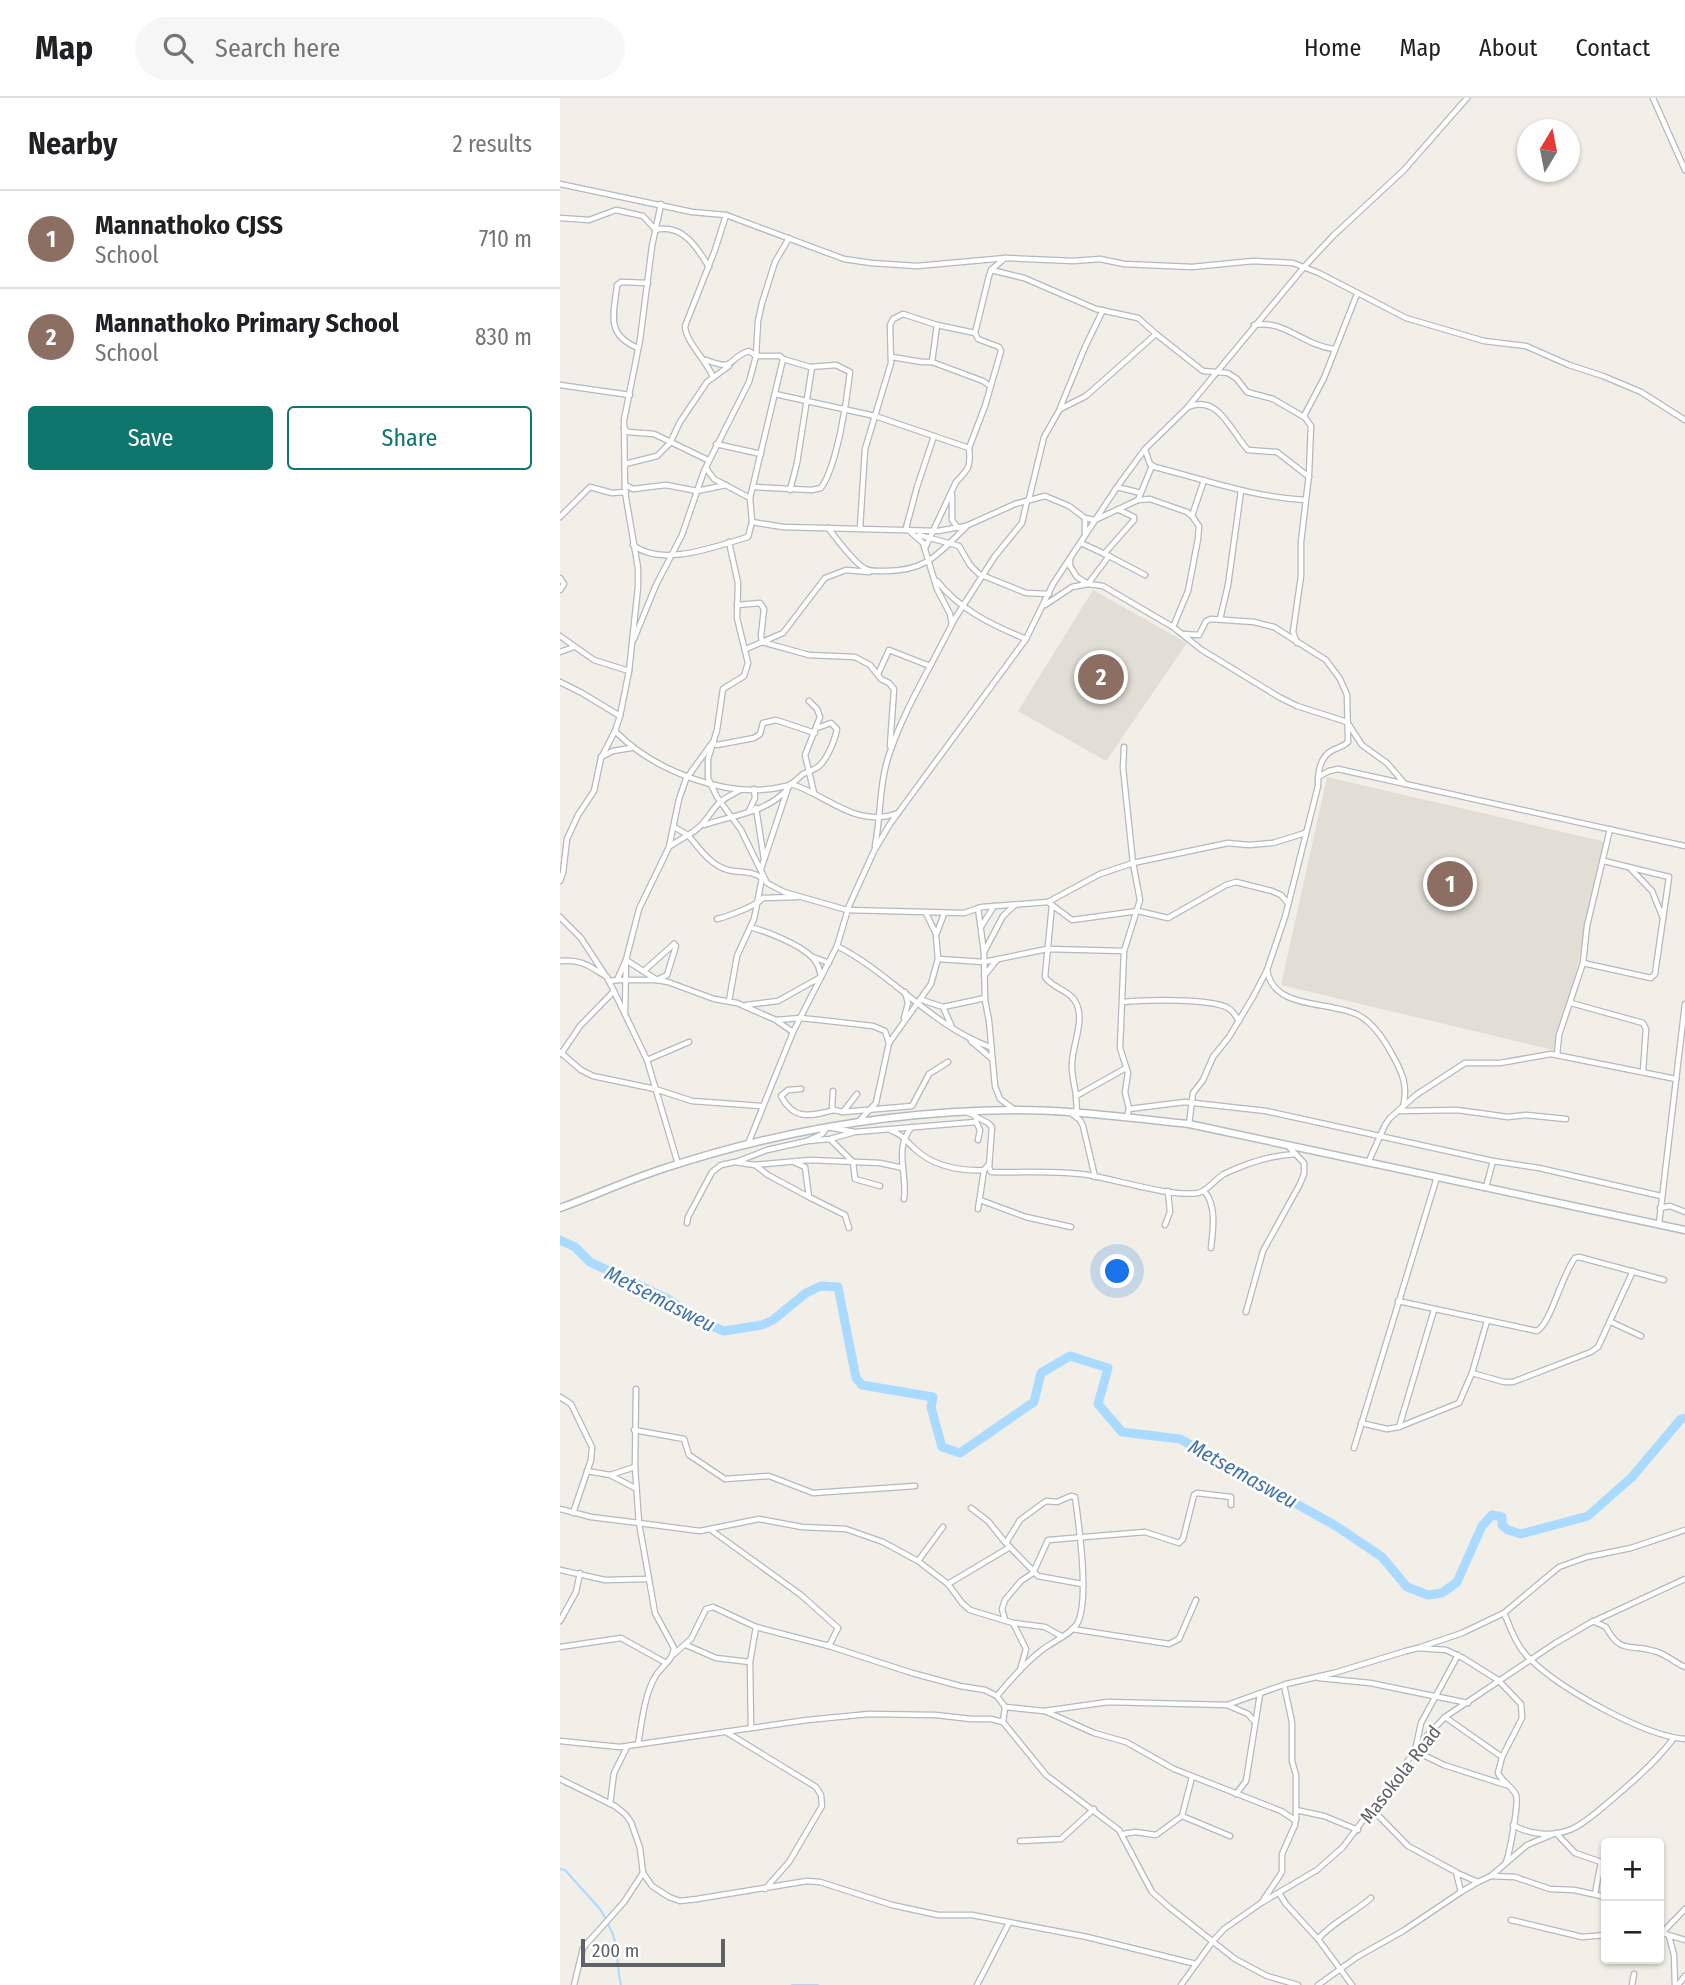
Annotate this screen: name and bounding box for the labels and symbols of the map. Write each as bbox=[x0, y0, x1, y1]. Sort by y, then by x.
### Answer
north arrow bbox=[1517, 119, 1580, 182]
pin: 2 bbox=[1078, 651, 1124, 703]
pin: 1 bbox=[1427, 858, 1473, 910]
your location bbox=[1100, 1254, 1134, 1288]
water label: Metsemasweu bbox=[600, 1260, 720, 1338]
water label: Metsemasweu bbox=[1184, 1433, 1302, 1515]
street label: Masokola Road bbox=[1355, 1721, 1446, 1828]
scale bar bbox=[581, 1936, 724, 1968]

